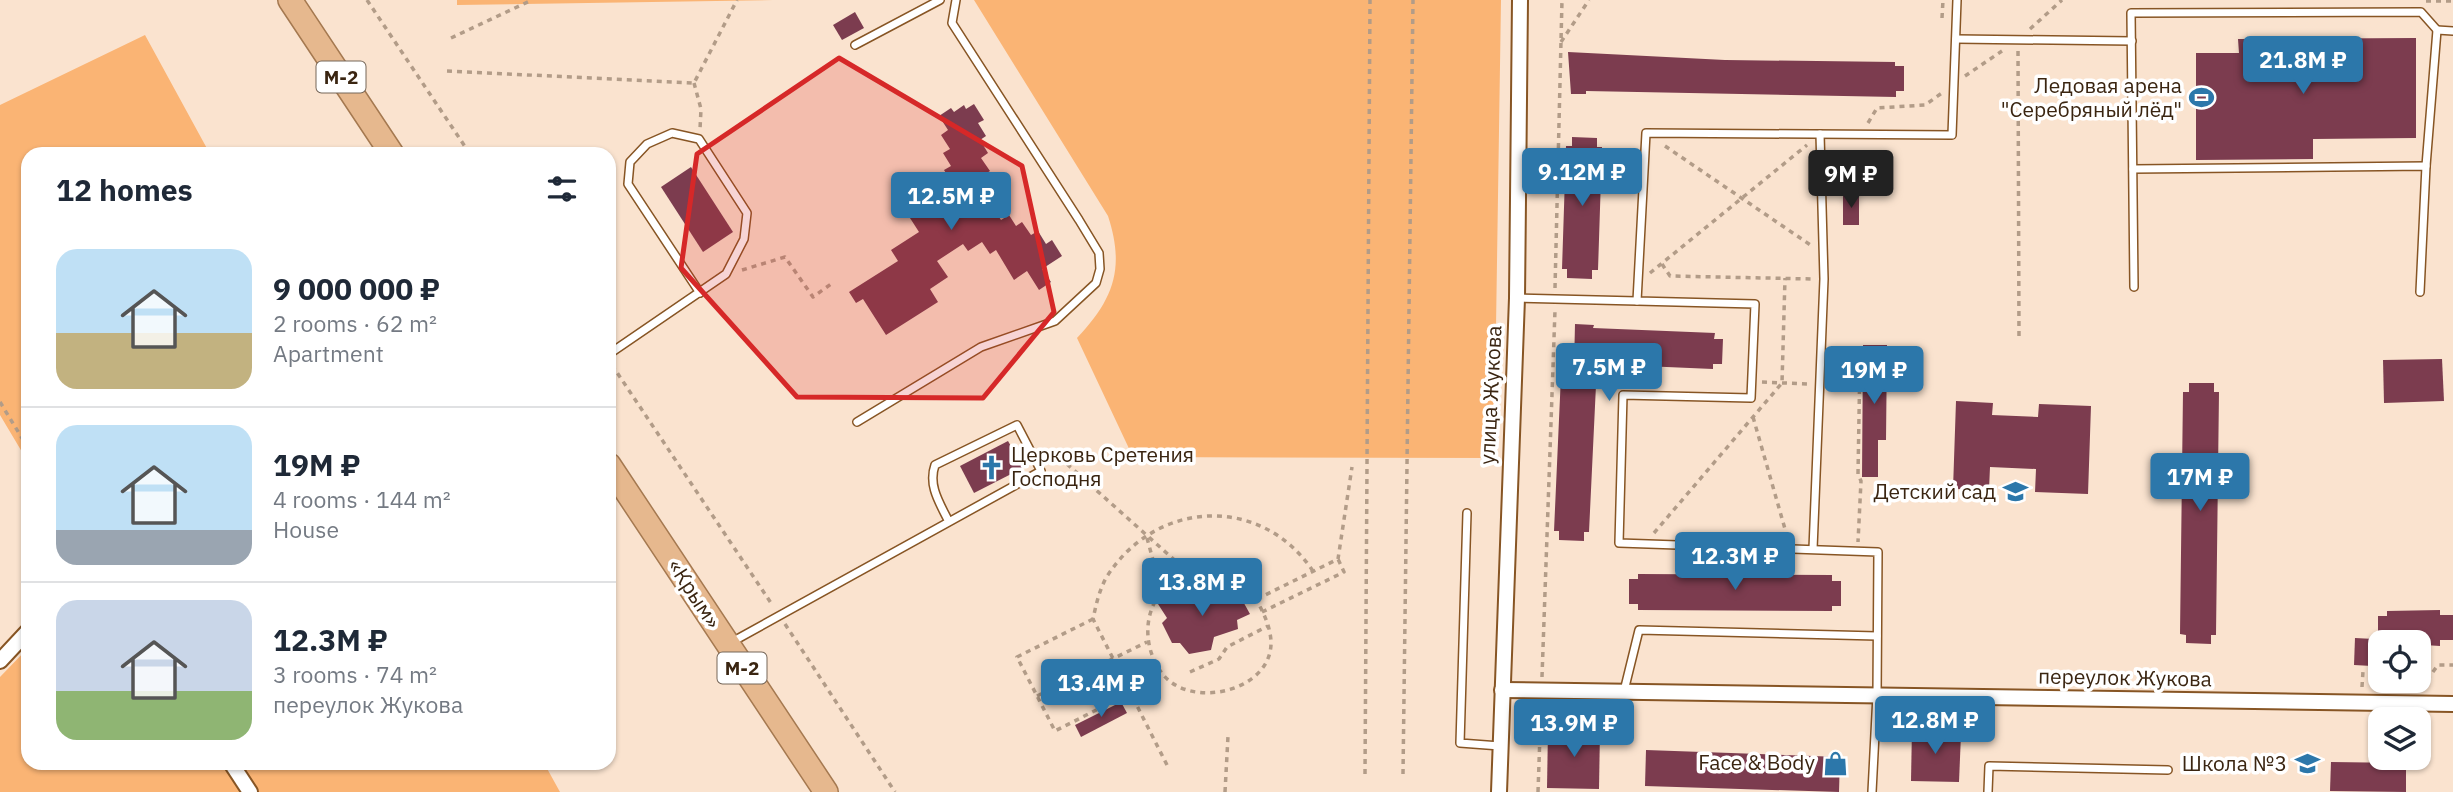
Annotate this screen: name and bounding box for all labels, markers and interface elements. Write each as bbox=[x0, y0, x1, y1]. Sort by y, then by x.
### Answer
pin: 21.8M ₽ bbox=[2238, 36, 2368, 96]
text: 21.8M ₽ bbox=[2259, 44, 2347, 74]
road number: М-2 bbox=[316, 61, 366, 92]
place label: Ледовая арена "Серебряный лёд" bbox=[2001, 71, 2182, 123]
sports icon: Ледовая арена "Серебряный лёд" bbox=[2188, 84, 2216, 112]
pin: 9.12M ₽ bbox=[1517, 148, 1647, 208]
pin: 9M ₽ bbox=[1810, 150, 1892, 210]
text: 9.12M ₽ bbox=[1538, 156, 1626, 186]
text: 9M ₽ bbox=[1824, 158, 1878, 188]
text: 12 homes bbox=[56, 170, 193, 209]
icon: filters bbox=[543, 170, 581, 208]
pin: 12.5M ₽ bbox=[886, 173, 1016, 232]
text: 12.5M ₽ bbox=[907, 180, 995, 210]
text: 9 000 000 ₽ bbox=[273, 269, 440, 308]
icon: home bbox=[112, 277, 196, 361]
text: 2 rooms · 62 m² bbox=[273, 308, 437, 338]
street label: улица Жукова bbox=[1472, 325, 1508, 465]
text: Apartment bbox=[273, 338, 384, 368]
pin: 7.5M ₽ bbox=[1552, 344, 1666, 403]
pin: 19M ₽ bbox=[1825, 346, 1923, 406]
text: 7.5M ₽ bbox=[1572, 351, 1646, 381]
text: 19M ₽ bbox=[1840, 354, 1908, 384]
place label: Церковь Сретения Господня bbox=[1011, 440, 1194, 492]
text: 19M ₽ bbox=[273, 445, 360, 484]
icon: home bbox=[112, 453, 196, 537]
church icon: Церковь Сретения Господня bbox=[977, 453, 1005, 481]
pin: 17M ₽ bbox=[2151, 454, 2249, 513]
text: 17M ₽ bbox=[2166, 461, 2234, 491]
place label: Детский сад bbox=[1873, 477, 1996, 505]
school or university icon: Детский сад bbox=[2002, 478, 2030, 506]
text: 4 rooms · 144 m² bbox=[273, 484, 451, 514]
text: House bbox=[273, 514, 339, 544]
pin: 12.3M ₽ bbox=[1670, 532, 1800, 592]
text: 12.3M ₽ bbox=[1691, 540, 1779, 570]
street label: «Крым» bbox=[662, 553, 728, 634]
pin: 13.8M ₽ bbox=[1137, 558, 1267, 618]
text: 13.8M ₽ bbox=[1158, 566, 1246, 596]
text: 12.3M ₽ bbox=[273, 620, 388, 659]
icon: home bbox=[112, 628, 196, 712]
map controls bbox=[2368, 630, 2431, 770]
button: locate bbox=[2368, 630, 2431, 693]
road number: М-2 bbox=[718, 652, 766, 684]
text: 3 rooms · 74 m² bbox=[273, 659, 437, 689]
pin: 13.4M ₽ bbox=[1036, 660, 1166, 719]
street label: переулок Жукова bbox=[2038, 661, 2212, 693]
text: 13.4M ₽ bbox=[1057, 667, 1145, 697]
text: переулок Жукова bbox=[273, 689, 463, 719]
pin: 12.8M ₽ bbox=[1870, 696, 2000, 756]
pin: 13.9M ₽ bbox=[1509, 700, 1639, 759]
text: 12.8M ₽ bbox=[1891, 704, 1979, 734]
text: 13.9M ₽ bbox=[1530, 707, 1618, 737]
button: layers bbox=[2368, 707, 2431, 770]
place label: Face & Body bbox=[1698, 748, 1816, 776]
shop icon: Face & Body bbox=[1821, 749, 1849, 777]
place label: Школа №3 bbox=[2182, 749, 2287, 777]
school or university icon: Школа №3 bbox=[2293, 750, 2321, 778]

